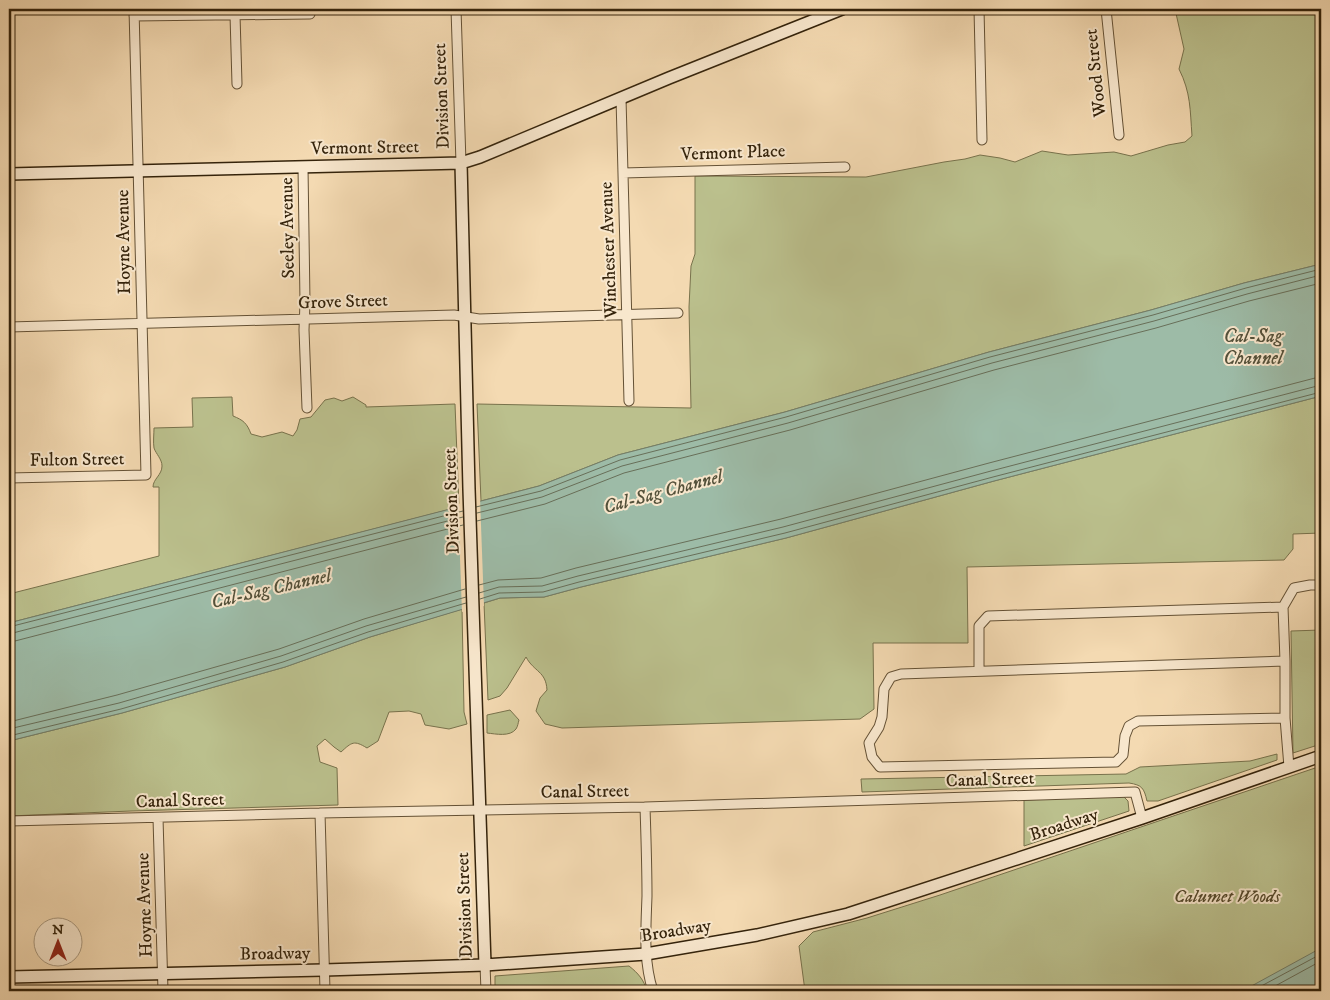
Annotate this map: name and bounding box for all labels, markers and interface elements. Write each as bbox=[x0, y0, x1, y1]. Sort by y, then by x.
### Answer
street label: Wood Street bbox=[1080, 28, 1112, 119]
street label: Division Street bbox=[429, 42, 455, 149]
street label: Vermont Street bbox=[310, 136, 420, 160]
street label: Vermont Place bbox=[679, 140, 786, 166]
street label: Seeley Avenue bbox=[276, 177, 300, 279]
street label: Winchester Avenue bbox=[596, 181, 622, 320]
street label: Hoyne Avenue bbox=[112, 189, 136, 295]
street label: Grove Street bbox=[298, 289, 388, 315]
water label: Cal-Sag Channel bbox=[1223, 325, 1285, 370]
street label: Division Street bbox=[439, 447, 465, 554]
street label: Fulton Street bbox=[29, 448, 125, 472]
water label: Cal-Sag Channel bbox=[601, 464, 727, 519]
water label: Cal-Sag Channel bbox=[209, 564, 335, 614]
street label: Canal Street bbox=[945, 767, 1035, 793]
street label: Canal Street bbox=[541, 780, 630, 804]
street label: Canal Street bbox=[135, 788, 225, 814]
street label: Broadway bbox=[1027, 803, 1102, 846]
street label: Division Street bbox=[452, 851, 478, 958]
street label: Hoyne Avenue bbox=[132, 852, 158, 958]
park label: Calumet Woods bbox=[1174, 886, 1281, 908]
street label: Broadway bbox=[639, 915, 713, 947]
north arrow bbox=[32, 918, 82, 968]
text: N bbox=[52, 921, 64, 939]
street label: Broadway bbox=[239, 942, 311, 966]

